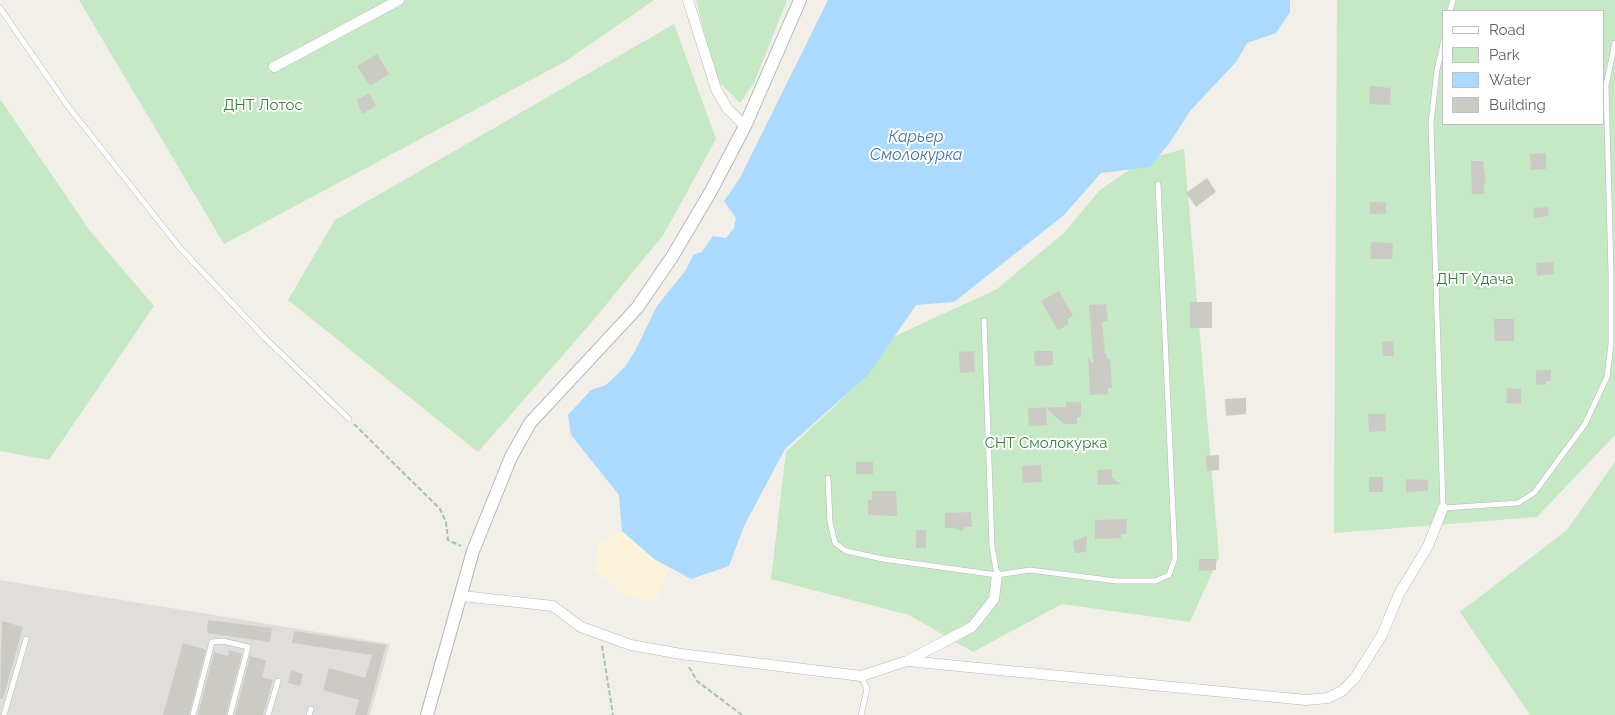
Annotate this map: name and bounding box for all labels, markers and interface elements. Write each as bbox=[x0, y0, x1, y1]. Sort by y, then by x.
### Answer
legend bbox=[1442, 10, 1605, 125]
text: Road bbox=[1489, 21, 1525, 39]
text: Park bbox=[1489, 46, 1520, 64]
text: Water bbox=[1489, 71, 1531, 89]
park label: ДНТ Лотос bbox=[223, 96, 303, 114]
text: Building bbox=[1489, 96, 1546, 114]
water label: Карьер Смолокурка bbox=[870, 127, 962, 165]
park label: ДНТ Удача bbox=[1436, 270, 1514, 288]
park label: СНТ Смолокурка bbox=[985, 434, 1107, 452]

